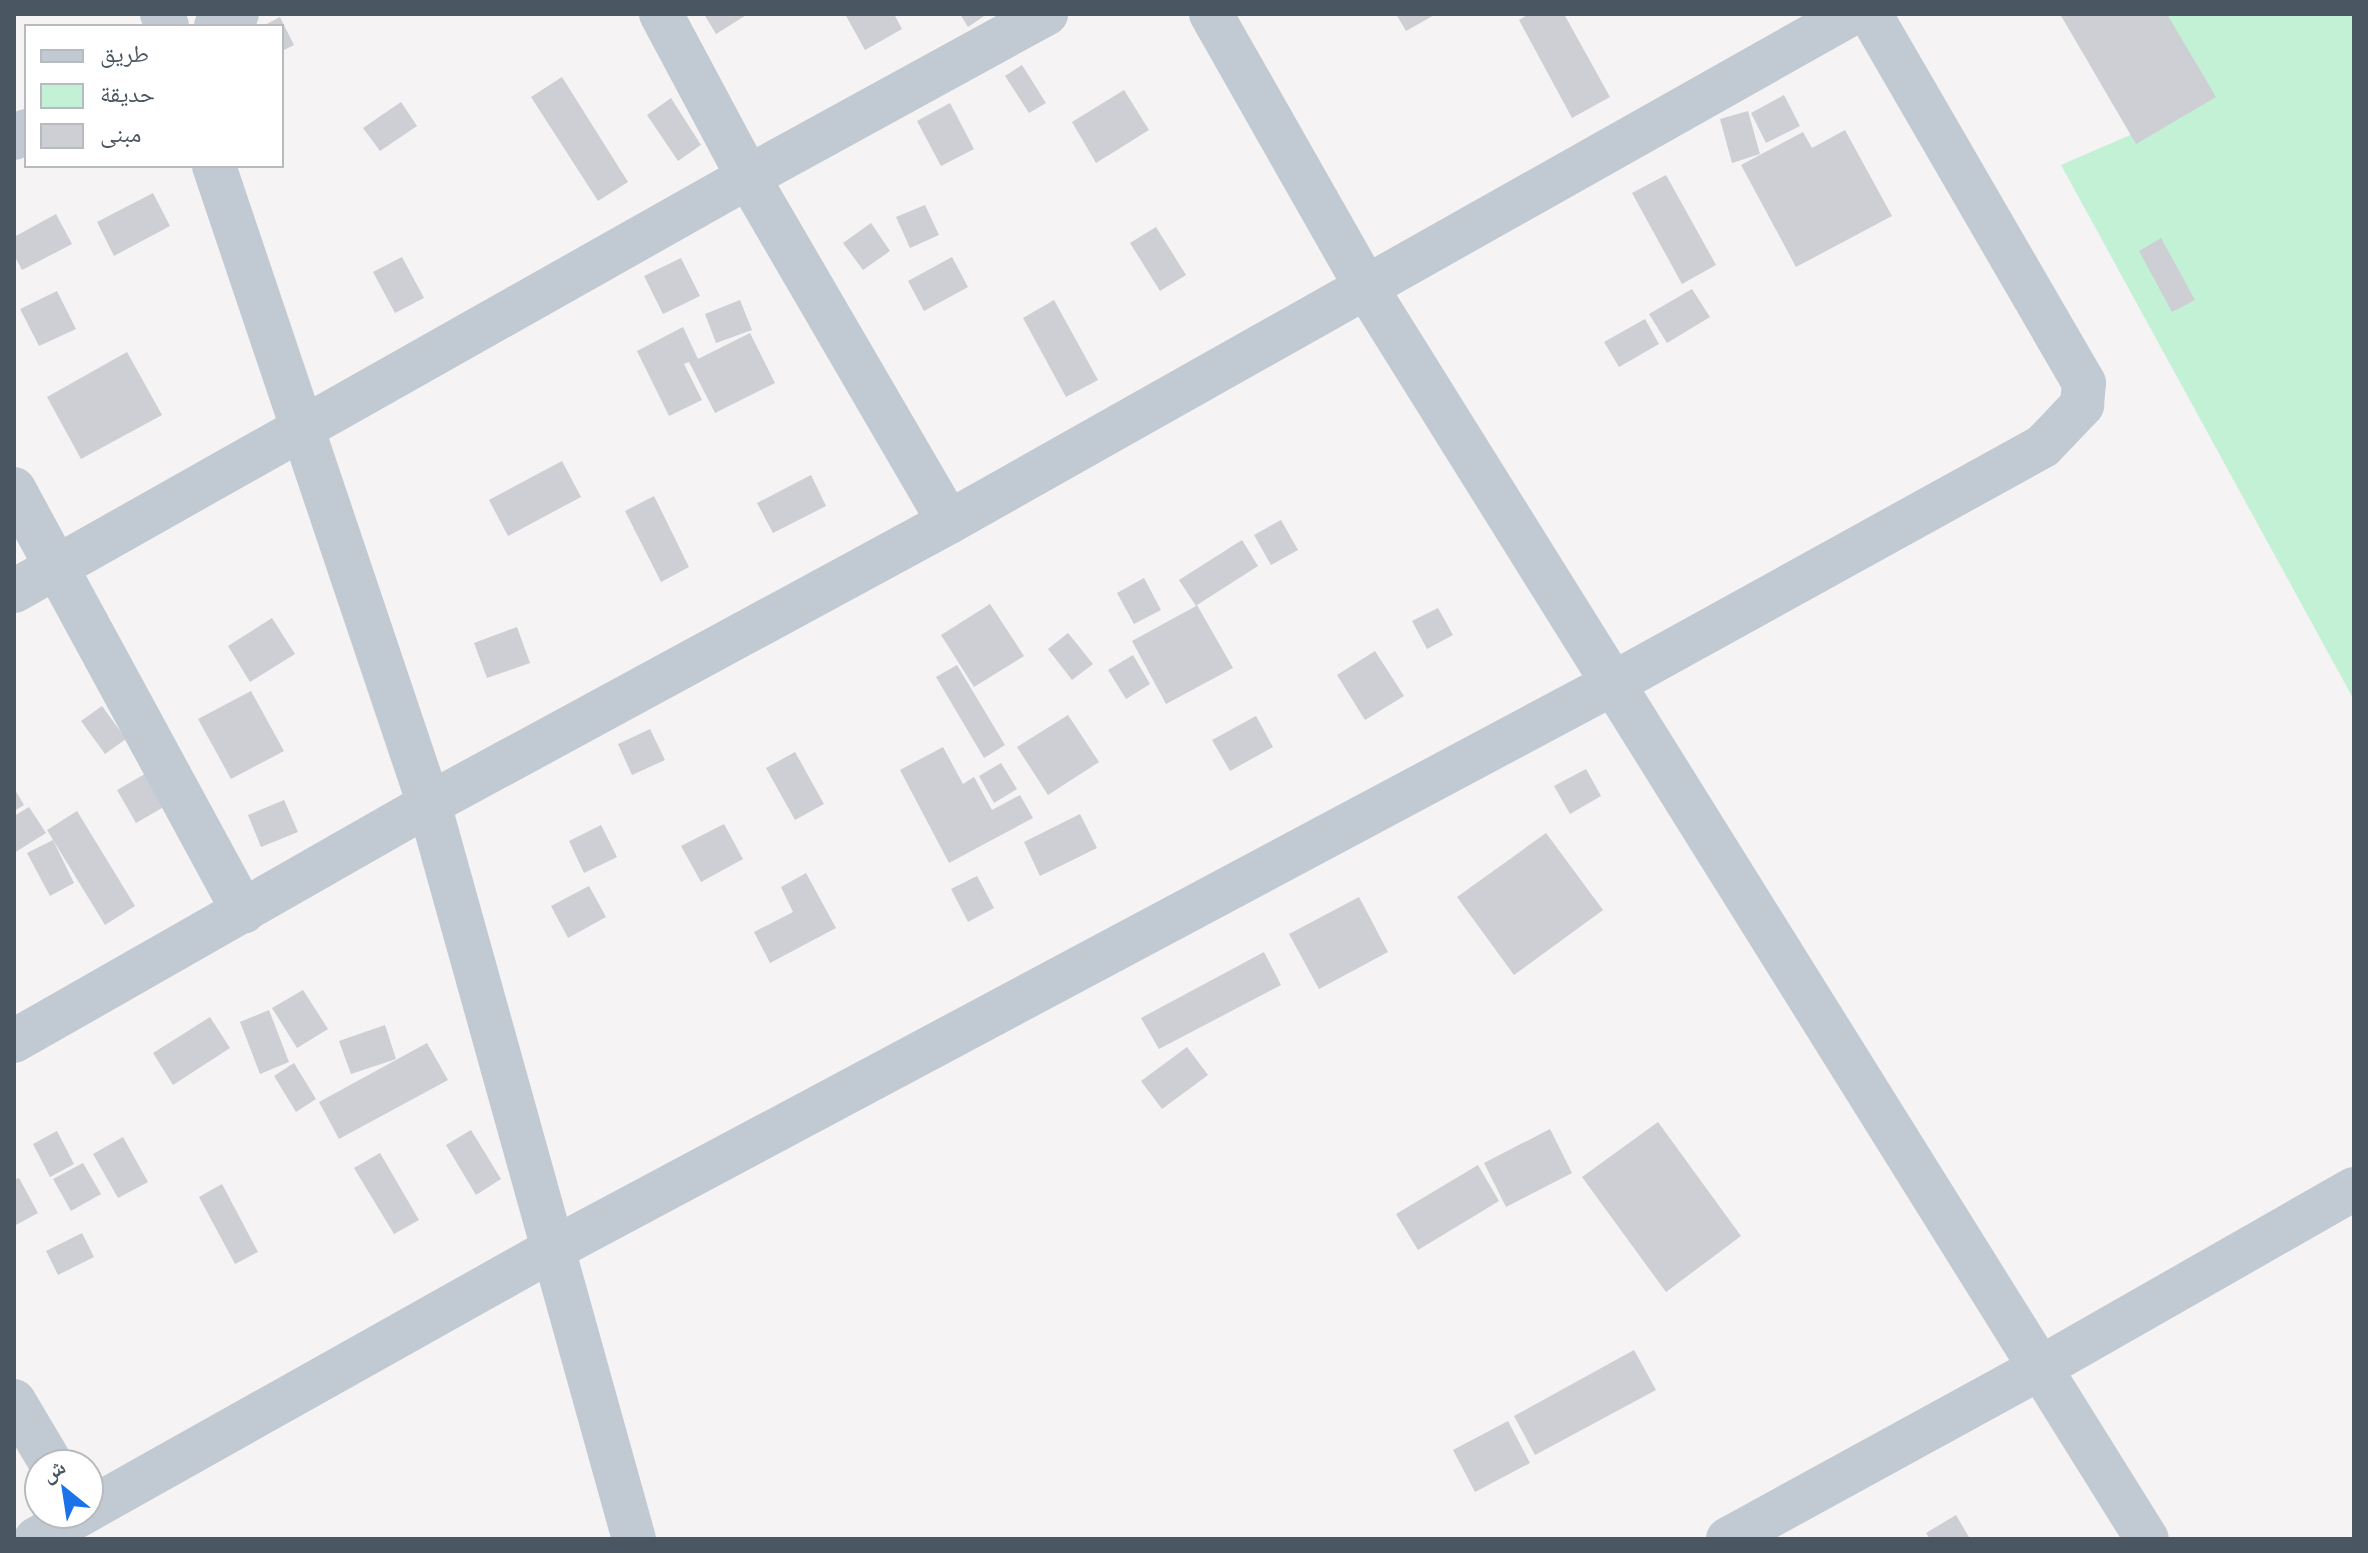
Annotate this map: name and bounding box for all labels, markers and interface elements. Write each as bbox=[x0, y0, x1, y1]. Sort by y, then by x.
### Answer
legend bbox=[24, 24, 284, 168]
text: طريق bbox=[100, 38, 149, 69]
text: حديقة bbox=[100, 78, 155, 109]
text: مبنى bbox=[100, 118, 141, 149]
north arrow bbox=[24, 1449, 104, 1529]
text: ش bbox=[36, 1452, 70, 1488]

